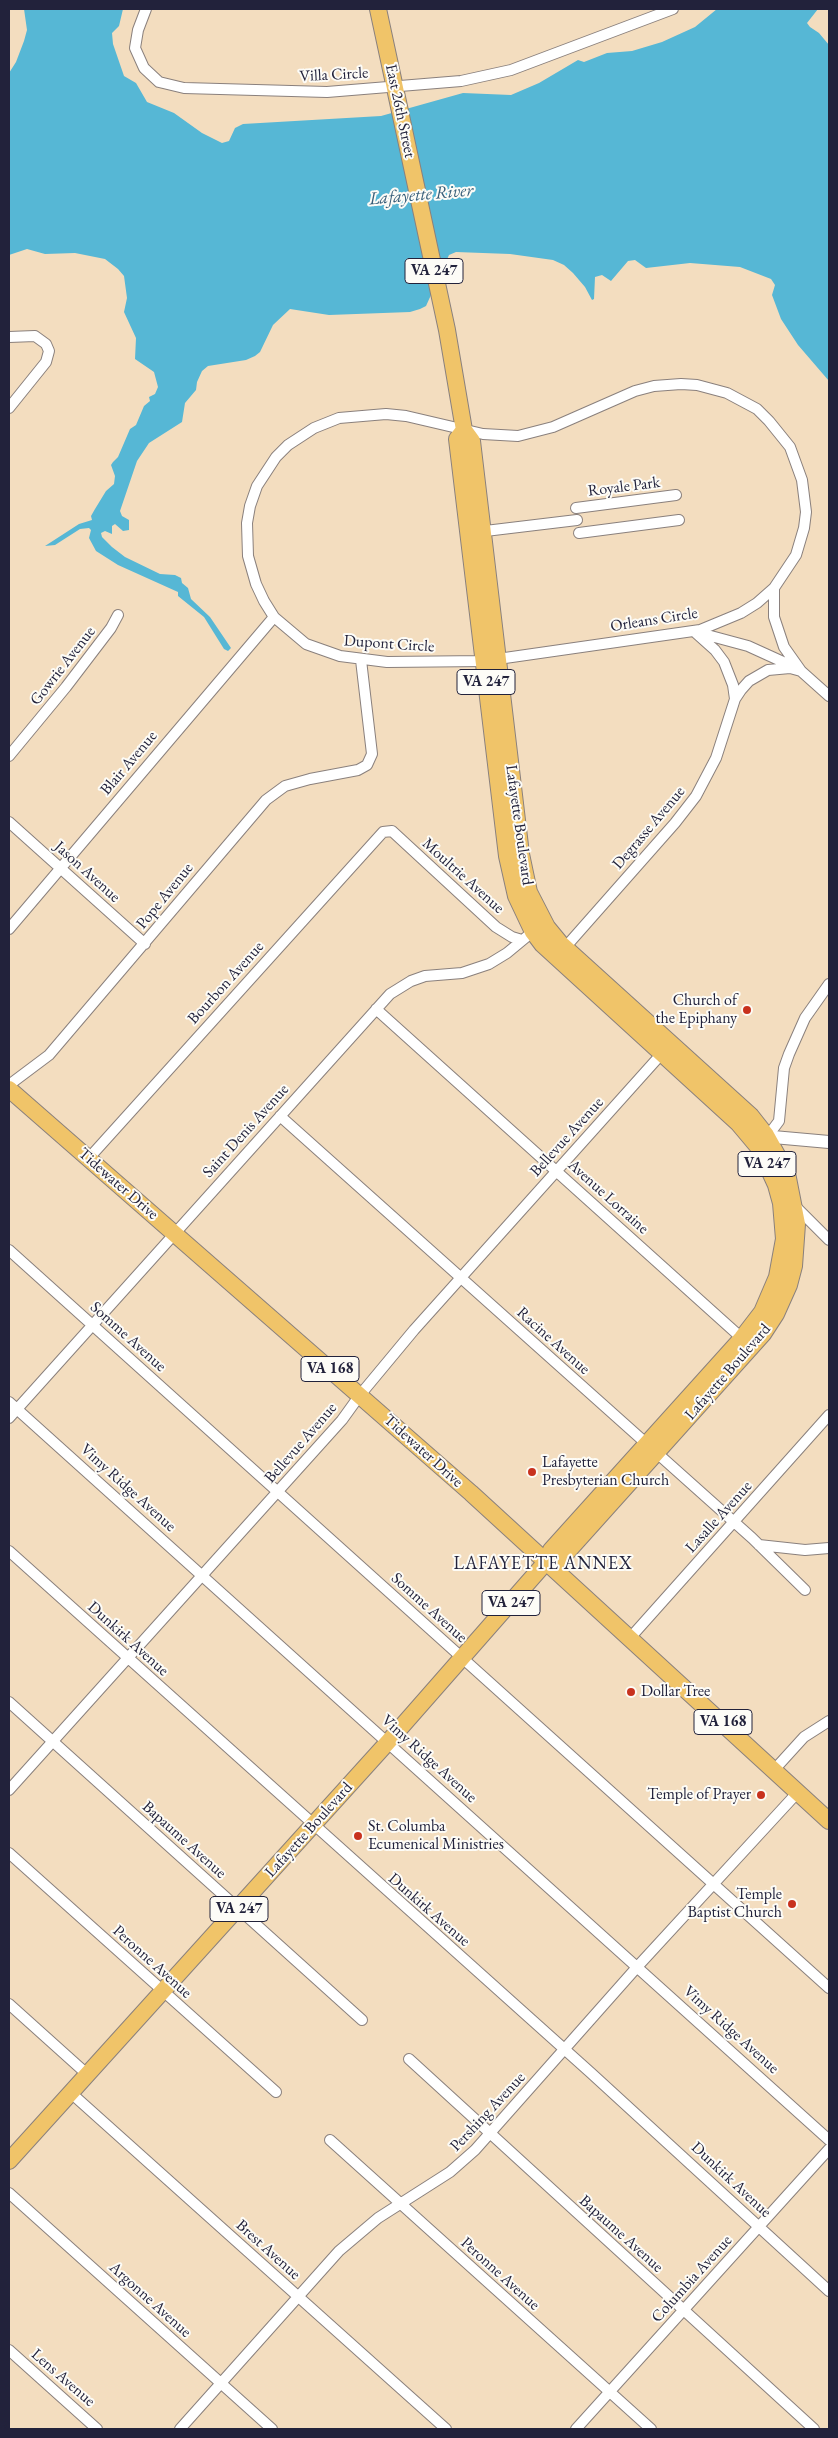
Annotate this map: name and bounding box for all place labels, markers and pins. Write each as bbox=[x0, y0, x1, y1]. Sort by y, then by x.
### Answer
place label: Church of the Epiphany bbox=[656, 991, 737, 1029]
marker: Church of the Epiphany bbox=[741, 1004, 753, 1016]
place label: Lafayette Presbyterian Church bbox=[542, 1453, 669, 1491]
marker: Lafayette Presbyterian Church bbox=[526, 1466, 538, 1478]
place label: Dollar Tree bbox=[641, 1682, 710, 1702]
marker: Dollar Tree bbox=[625, 1686, 637, 1698]
place label: Temple of Prayer bbox=[647, 1785, 751, 1805]
marker: Temple of Prayer bbox=[755, 1789, 767, 1801]
place label: St. Columba Ecumenical Ministries bbox=[368, 1817, 504, 1855]
marker: St. Columba Ecumenical Ministries bbox=[352, 1830, 364, 1842]
place label: Temple Baptist Church bbox=[687, 1885, 782, 1923]
marker: Temple Baptist Church bbox=[786, 1898, 798, 1910]

